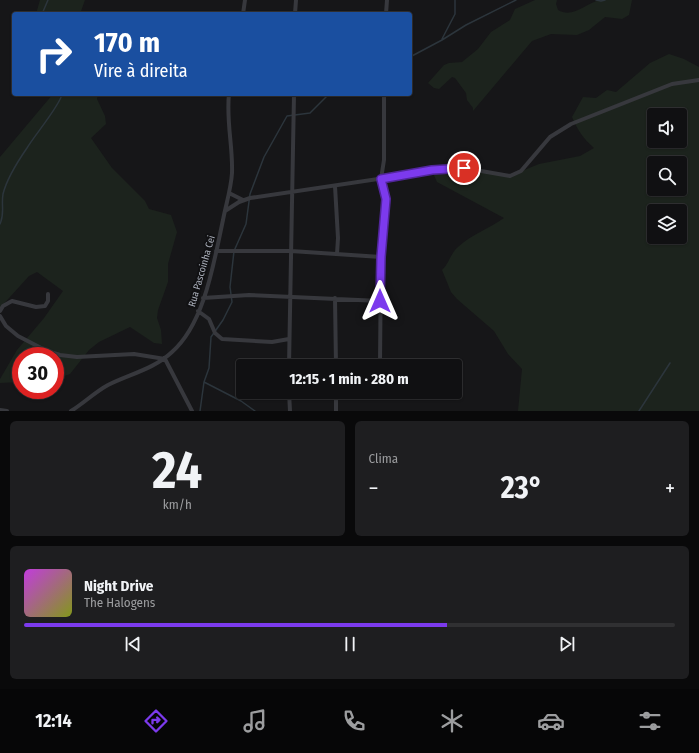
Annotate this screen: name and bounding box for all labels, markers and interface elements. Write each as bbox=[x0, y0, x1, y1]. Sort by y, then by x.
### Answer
text: 170 m bbox=[94, 26, 160, 59]
icon: right bbox=[28, 28, 80, 80]
text: Vire à direita bbox=[94, 60, 188, 82]
map controls bbox=[647, 108, 687, 244]
button: sound bbox=[647, 108, 687, 148]
pin bbox=[447, 151, 481, 185]
button: search bbox=[647, 156, 687, 196]
icon: arrive bbox=[453, 157, 475, 179]
button: layers bbox=[647, 204, 687, 244]
street label: Rua Pascoinha Cei bbox=[186, 234, 218, 308]
position arrow bbox=[359, 280, 401, 322]
speed limit sign: 30 bbox=[12, 347, 64, 399]
text: 12:15 · 1 min · 280 m bbox=[289, 370, 409, 388]
text: 24 bbox=[152, 439, 202, 502]
text: Clima bbox=[369, 451, 398, 466]
text: 23° bbox=[501, 470, 543, 506]
text: − bbox=[369, 475, 378, 502]
text: + bbox=[665, 475, 675, 502]
text: km/h bbox=[163, 497, 192, 512]
text: Night Drive bbox=[84, 577, 153, 595]
text: The Halogens bbox=[84, 595, 155, 610]
icon: previous bbox=[122, 633, 144, 655]
icon: pause bbox=[339, 633, 361, 655]
icon: next bbox=[556, 633, 578, 655]
icon: directions bbox=[142, 707, 170, 735]
icon: music bbox=[241, 707, 269, 735]
icon: phone bbox=[340, 707, 368, 735]
icon: climate bbox=[438, 707, 466, 735]
icon: car bbox=[537, 707, 565, 735]
icon: filters bbox=[636, 707, 664, 735]
text: 12:14 bbox=[35, 710, 72, 732]

